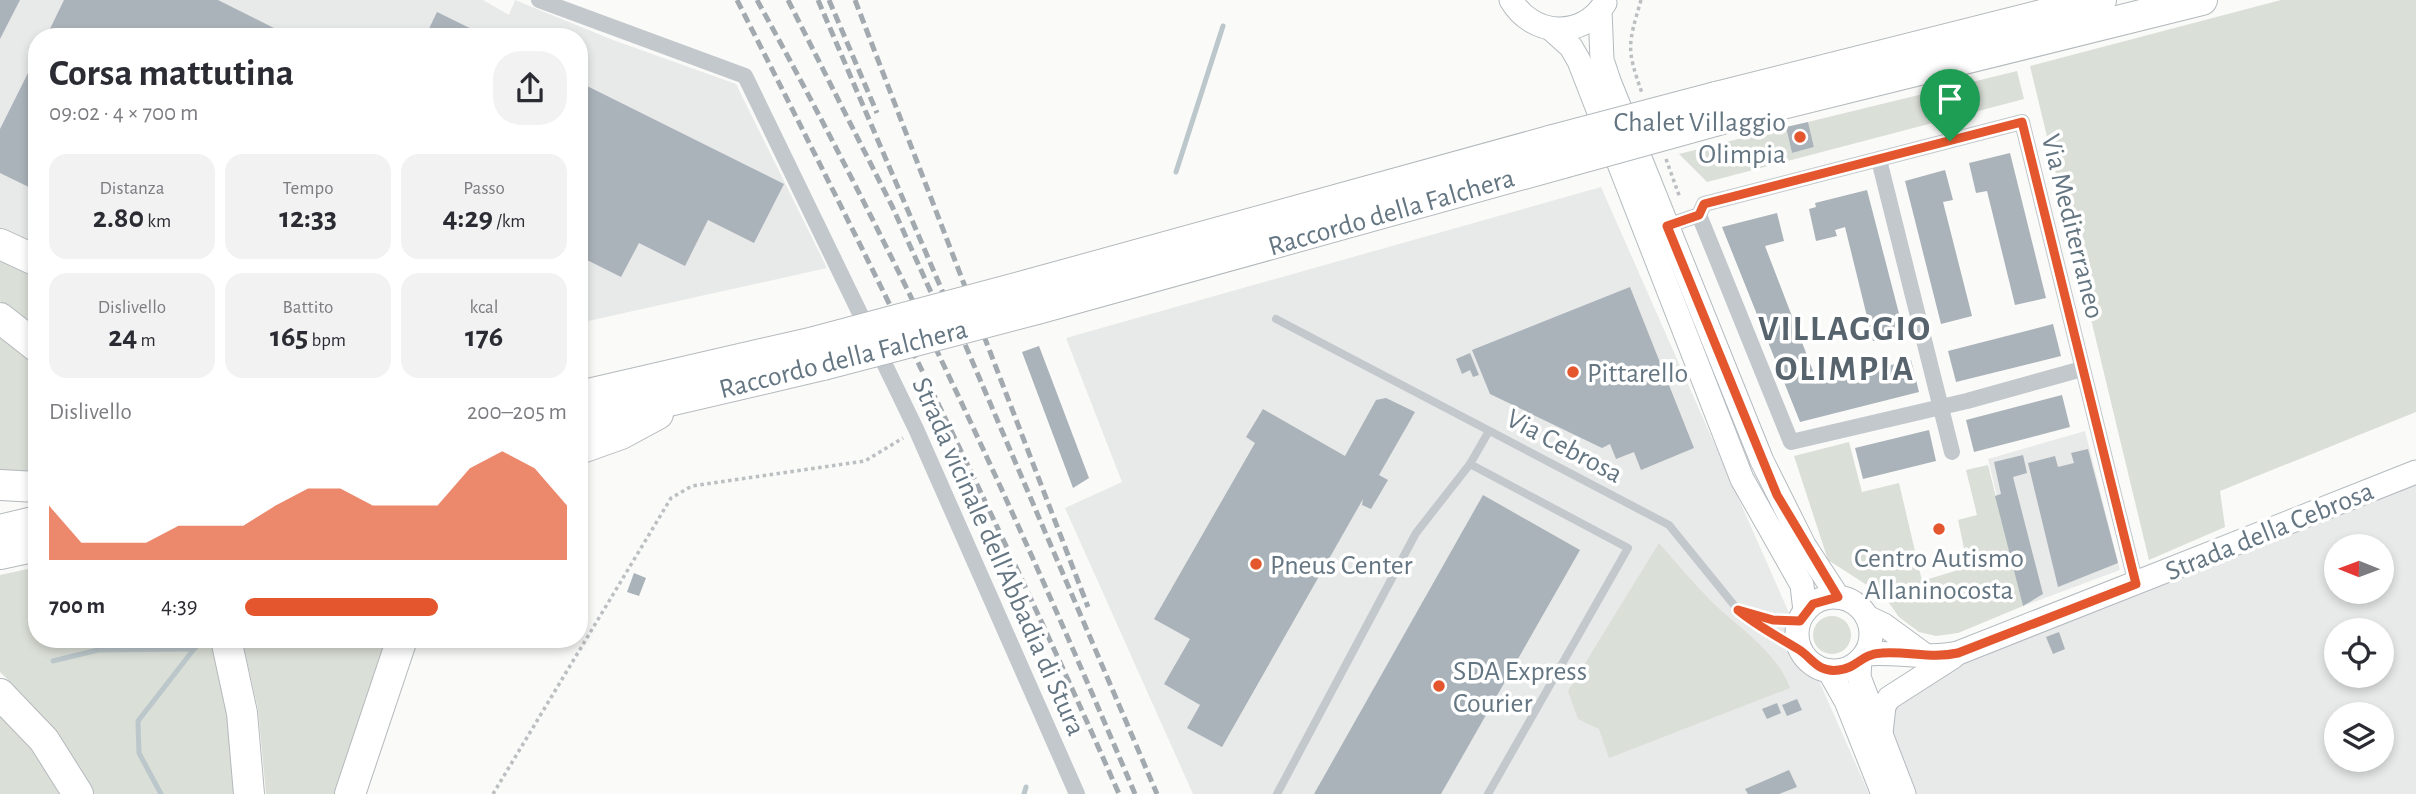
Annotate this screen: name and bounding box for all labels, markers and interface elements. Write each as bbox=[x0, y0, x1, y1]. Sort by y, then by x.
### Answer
button: share bbox=[493, 51, 567, 125]
text: Corsa mattutina bbox=[49, 55, 294, 93]
pin bbox=[1920, 69, 1980, 141]
icon: arrive bbox=[1931, 80, 1969, 118]
text: 09:02 · 4 × 700 m bbox=[49, 102, 198, 125]
place label: Chalet Villaggio Olimpia bbox=[1613, 109, 1786, 169]
marker: Chalet Villaggio Olimpia bbox=[1792, 129, 1808, 145]
street label: Via Mediterraneo bbox=[2036, 131, 2108, 322]
street label: Raccordo della Falchera bbox=[1265, 164, 1518, 261]
text: Distanza bbox=[100, 179, 164, 198]
text: Tempo bbox=[282, 179, 334, 198]
text: Passo bbox=[463, 179, 505, 198]
text: 2.80 bbox=[93, 203, 144, 233]
text: 12:33 bbox=[279, 203, 337, 233]
text: 4:29 bbox=[442, 203, 493, 233]
text: km bbox=[144, 212, 171, 231]
text: /km bbox=[493, 212, 526, 231]
text: Dislivello bbox=[98, 298, 166, 317]
text: Battito bbox=[283, 298, 333, 317]
text: kcal bbox=[470, 298, 498, 317]
district label: VILLAGGIO OLIMPIA bbox=[1758, 312, 1932, 387]
street label: Raccordo della Falchera bbox=[717, 316, 971, 404]
text: 24 bbox=[108, 322, 137, 352]
text: 165 bbox=[270, 322, 308, 352]
text: 176 bbox=[465, 322, 503, 352]
text: m bbox=[137, 331, 156, 350]
text: bpm bbox=[308, 331, 346, 350]
place label: Pittarello bbox=[1587, 360, 1688, 388]
marker: Pittarello bbox=[1565, 364, 1581, 380]
street label: Strada vicinale dell'Abbadia di Stura bbox=[906, 374, 1090, 740]
text: Dislivello bbox=[49, 401, 132, 424]
text: 200–205 m bbox=[467, 401, 567, 424]
street label: Via Cebrosa bbox=[1501, 405, 1627, 489]
street label: Strada della Cebrosa bbox=[2162, 477, 2378, 586]
marker: Centro Autismo Allaninocosta bbox=[1931, 521, 1947, 537]
north arrow bbox=[2324, 534, 2394, 604]
map controls bbox=[2324, 534, 2394, 772]
place label: Centro Autismo Allaninocosta bbox=[1854, 545, 2024, 605]
place label: Pneus Center bbox=[1270, 552, 1413, 580]
marker: Pneus Center bbox=[1248, 556, 1264, 572]
text: 700 m bbox=[49, 595, 105, 618]
text: 4:39 bbox=[161, 595, 198, 618]
button: locate bbox=[2324, 618, 2394, 688]
place label: SDA Express Courier bbox=[1453, 658, 1587, 718]
marker: SDA Express Courier bbox=[1431, 678, 1447, 694]
button: layers bbox=[2324, 702, 2394, 772]

